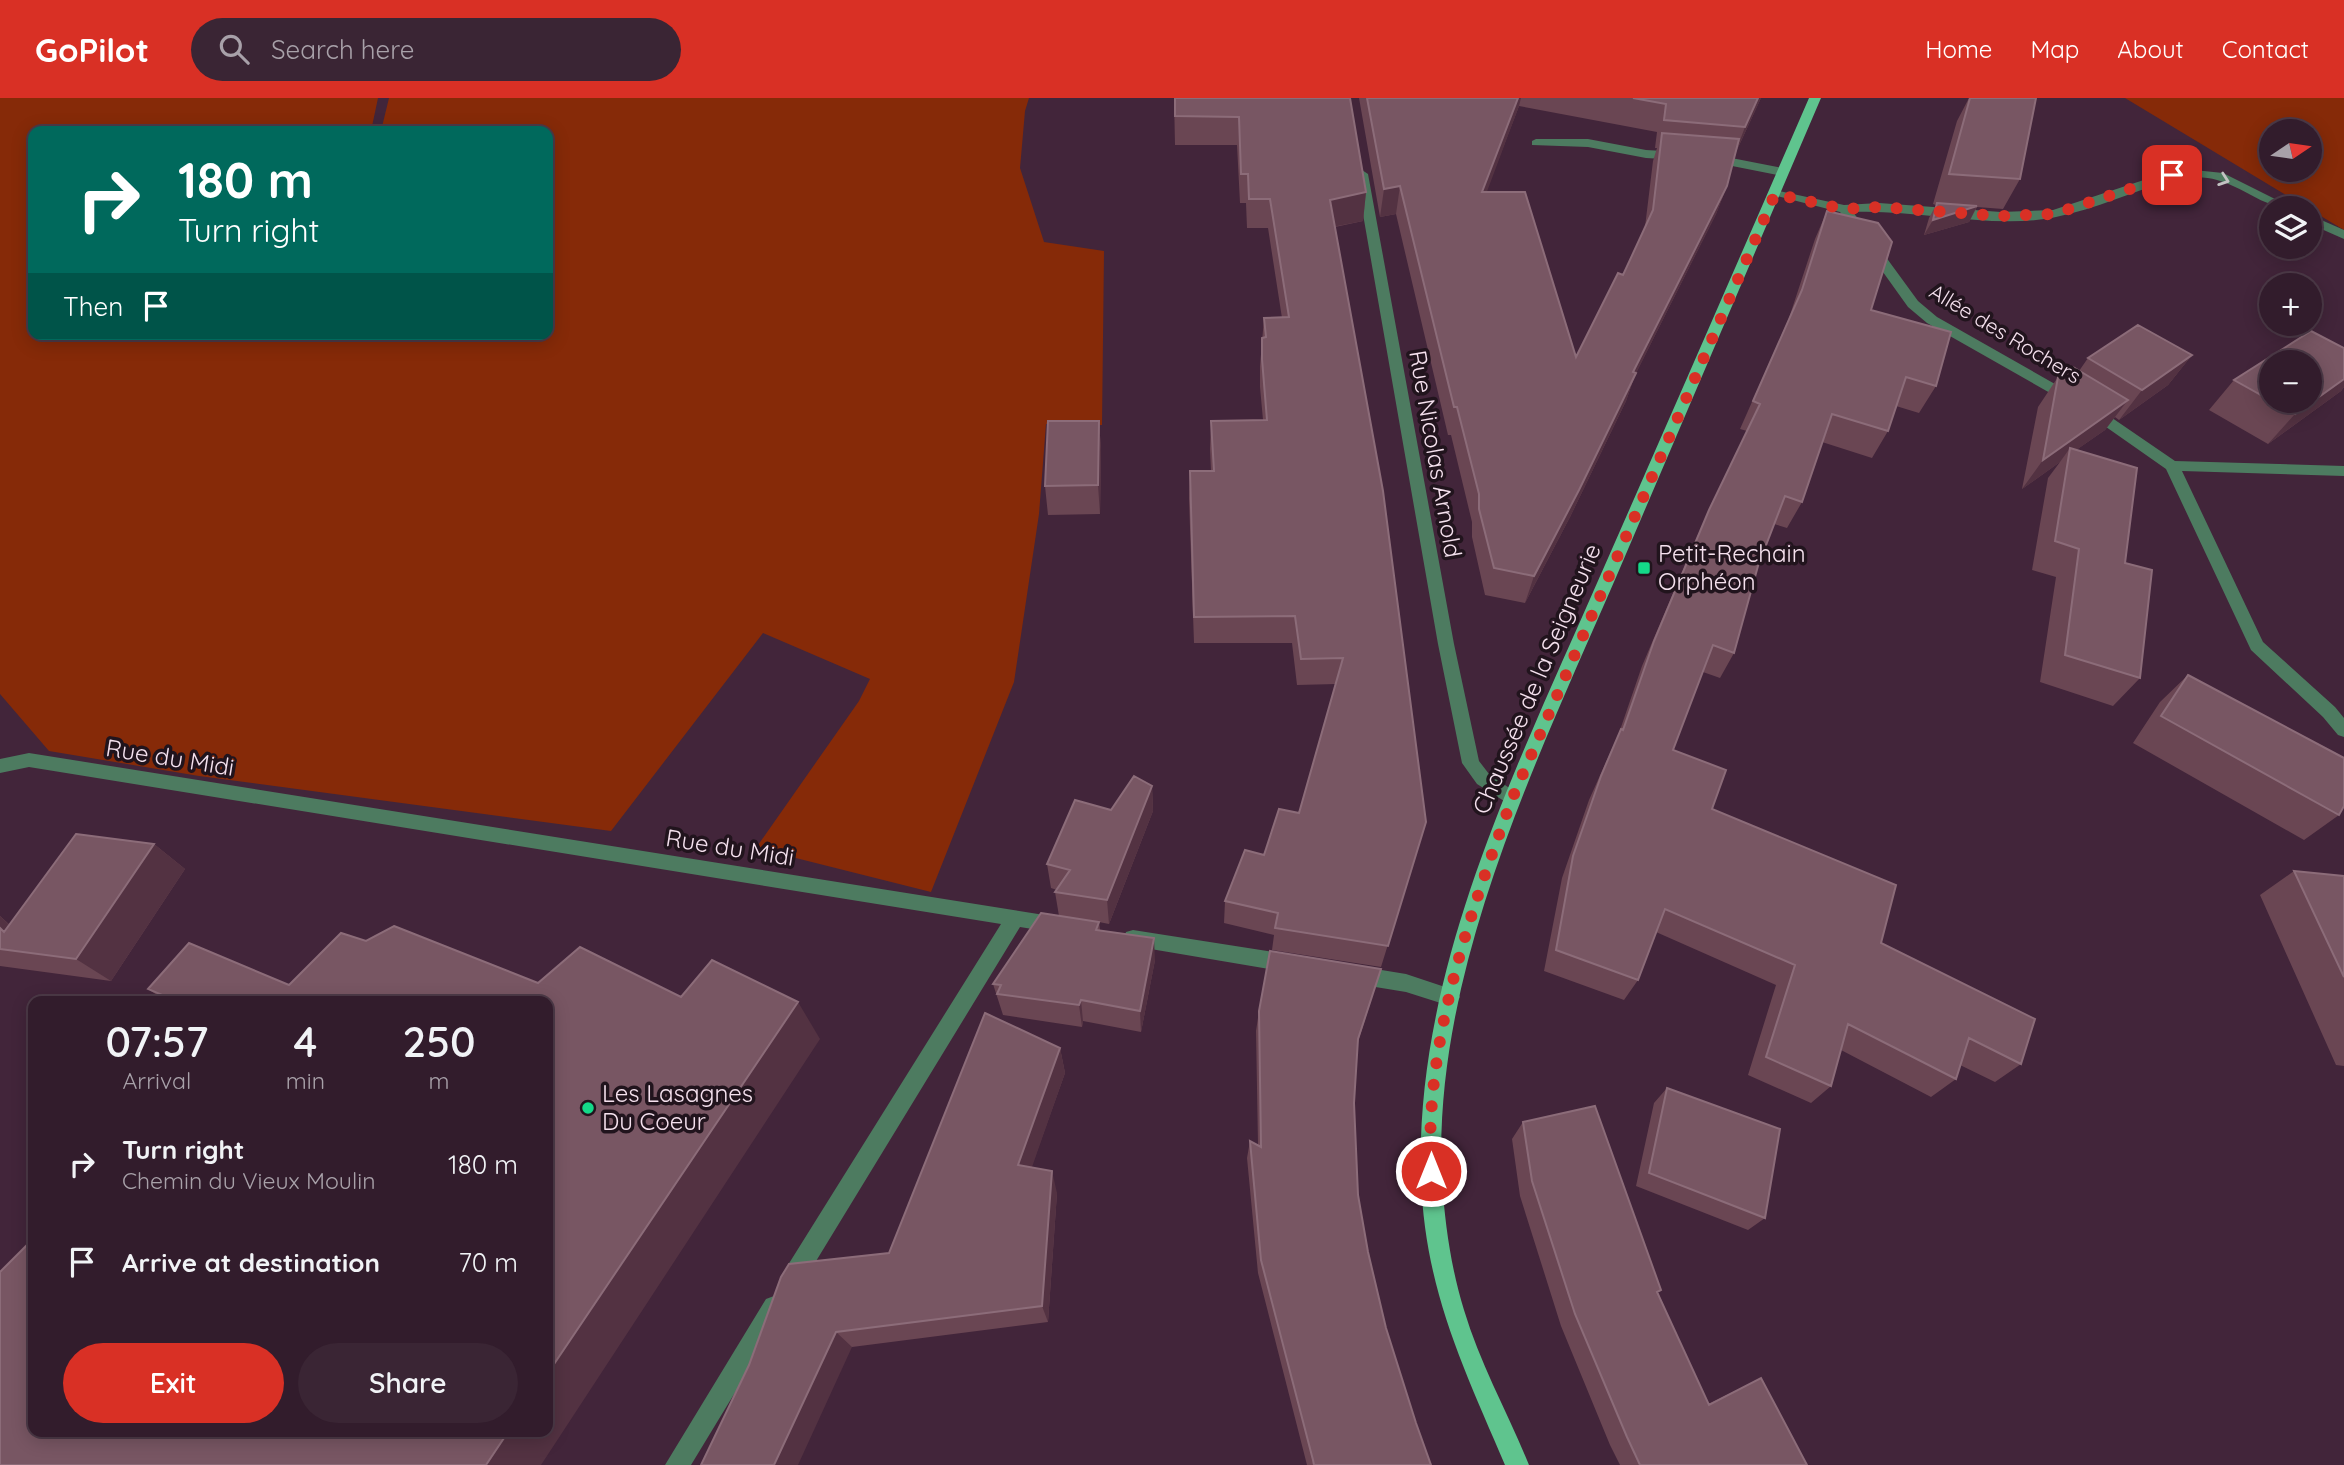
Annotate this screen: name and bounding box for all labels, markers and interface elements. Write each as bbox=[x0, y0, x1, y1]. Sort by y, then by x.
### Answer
search box bbox=[191, 18, 681, 81]
text: GoPilot bbox=[35, 29, 149, 70]
icon: search bbox=[215, 30, 253, 68]
text: Search here bbox=[271, 33, 414, 66]
text: Home bbox=[1925, 34, 1992, 64]
text: Map bbox=[2030, 34, 2079, 64]
text: About bbox=[2117, 34, 2184, 64]
text: Contact bbox=[2222, 34, 2309, 64]
north arrow bbox=[2259, 119, 2322, 182]
map controls bbox=[2259, 119, 2322, 413]
pin bbox=[2142, 145, 2202, 205]
text: 180 m bbox=[178, 149, 313, 210]
icon: right bbox=[63, 154, 154, 245]
icon: arrive bbox=[2153, 156, 2191, 194]
one-way arrow bbox=[2217, 172, 2229, 186]
button: layers bbox=[2259, 196, 2322, 259]
text: Turn right bbox=[178, 210, 319, 250]
button: + bbox=[2259, 273, 2322, 336]
street label: Allée des Rochers bbox=[1925, 278, 2086, 389]
icon: arrive bbox=[137, 287, 175, 325]
text: Then bbox=[63, 290, 123, 323]
street label: Rue Nicolas Arnold bbox=[1403, 348, 1469, 560]
button: − bbox=[2259, 350, 2322, 413]
place label: Petit-Rechain Orphéon bbox=[1658, 538, 1806, 596]
street label: Chaussée de la Seigneurie bbox=[1465, 539, 1607, 818]
marker: Petit-Rechain Orphéon bbox=[1636, 560, 1652, 576]
street label: Rue du Midi bbox=[104, 732, 236, 782]
street label: Rue du Midi bbox=[664, 822, 796, 872]
text: 07:57 bbox=[106, 1015, 208, 1068]
text: 4 bbox=[293, 1015, 317, 1068]
text: 250 bbox=[402, 1015, 475, 1068]
text: Arrival bbox=[122, 1066, 191, 1095]
text: min bbox=[286, 1066, 325, 1095]
text: m bbox=[428, 1066, 449, 1095]
place label: Les Lasagnes Du Coeur bbox=[602, 1078, 753, 1136]
marker: Les Lasagnes Du Coeur bbox=[580, 1100, 596, 1116]
text: Turn right bbox=[122, 1133, 244, 1166]
position arrow bbox=[1394, 1134, 1468, 1208]
icon: right bbox=[63, 1145, 101, 1183]
text: 180 m bbox=[448, 1148, 518, 1181]
text: Chemin du Vieux Moulin bbox=[122, 1166, 375, 1195]
icon: arrive bbox=[63, 1243, 101, 1281]
text: Arrive at destination bbox=[122, 1246, 380, 1279]
text: 70 m bbox=[458, 1246, 518, 1279]
button: Exit bbox=[63, 1343, 284, 1423]
button: Share bbox=[298, 1343, 518, 1423]

